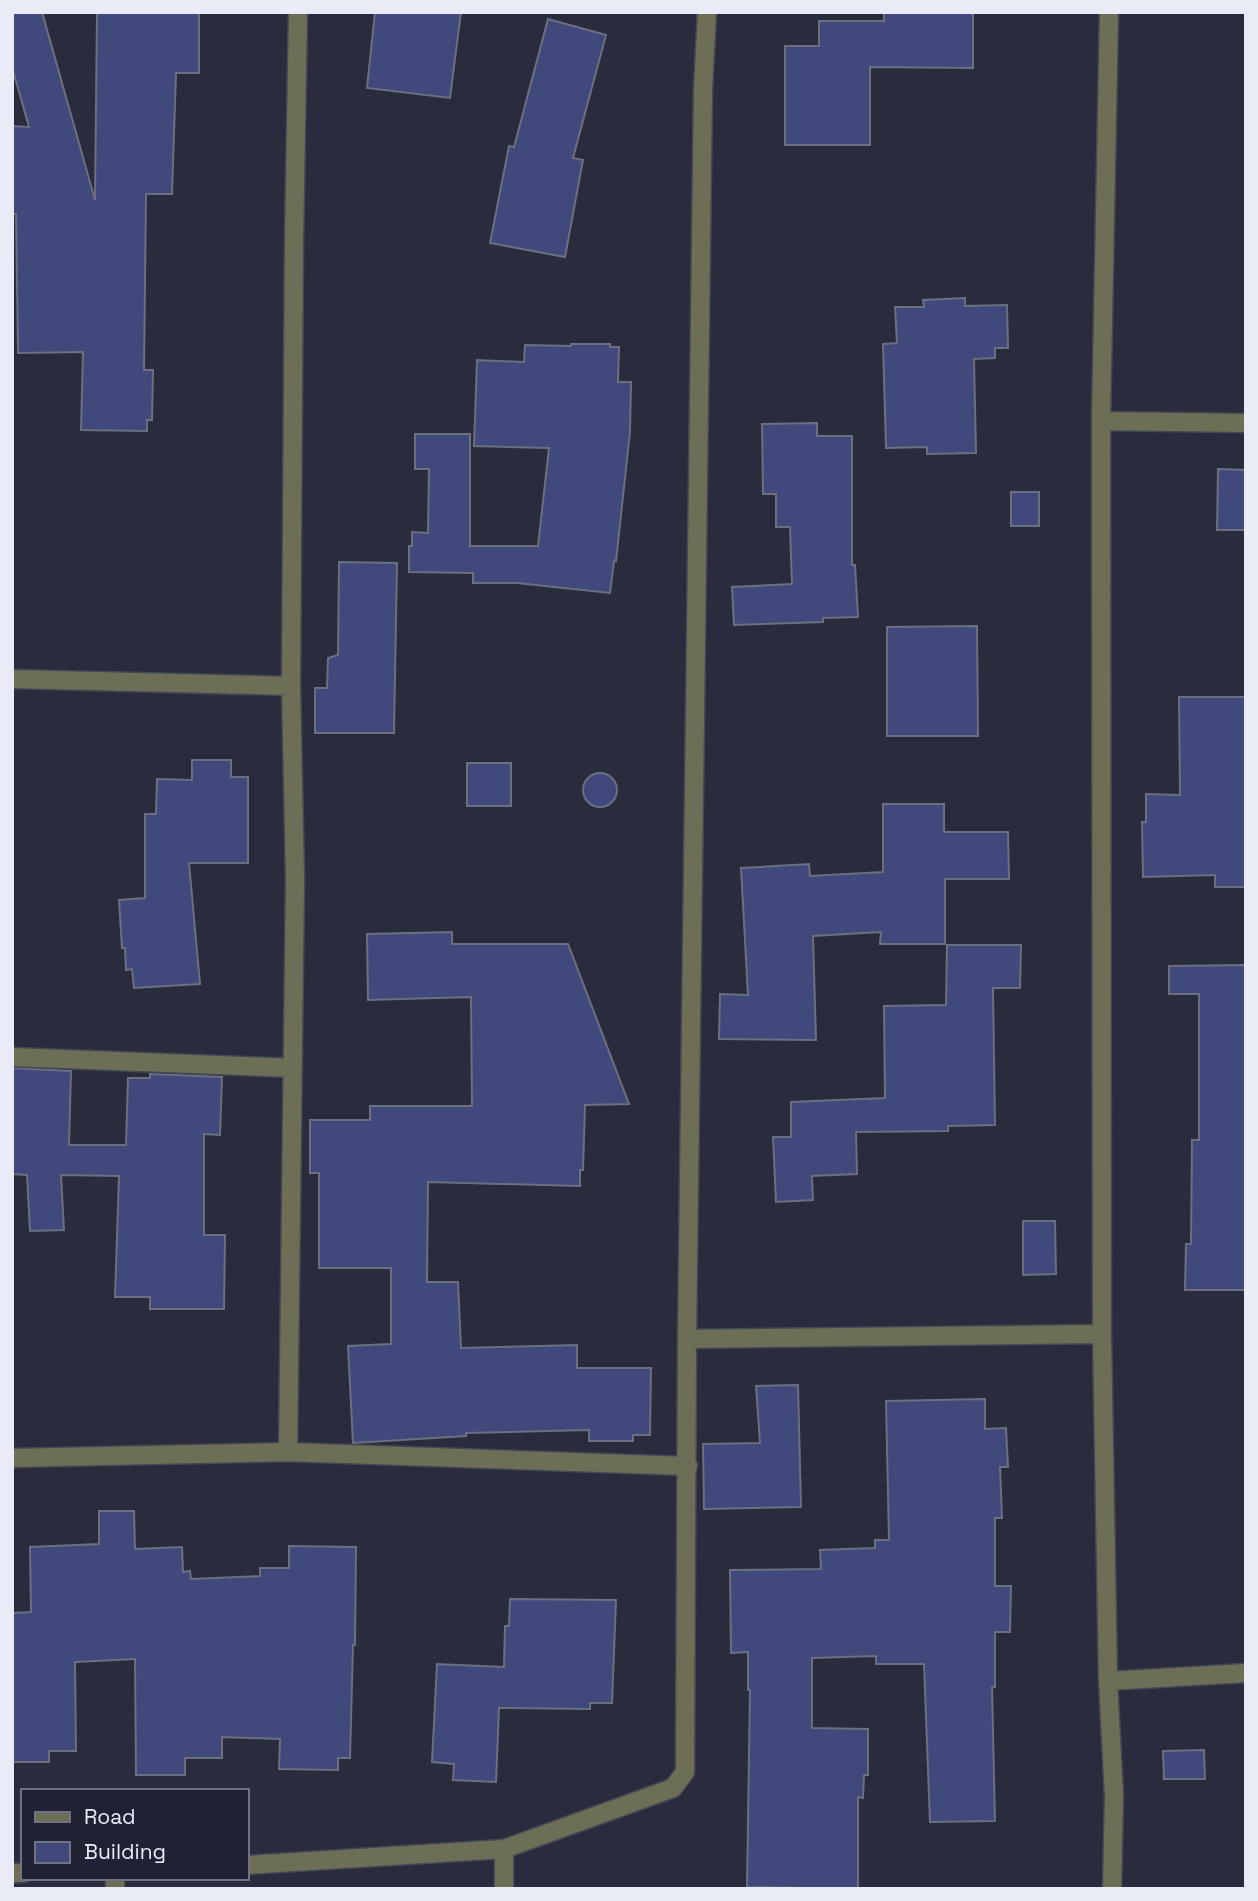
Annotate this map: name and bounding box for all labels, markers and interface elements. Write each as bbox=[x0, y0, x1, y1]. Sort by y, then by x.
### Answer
legend bbox=[21, 1789, 248, 1880]
text: Road bbox=[84, 1803, 136, 1830]
text: Building bbox=[84, 1838, 166, 1865]

